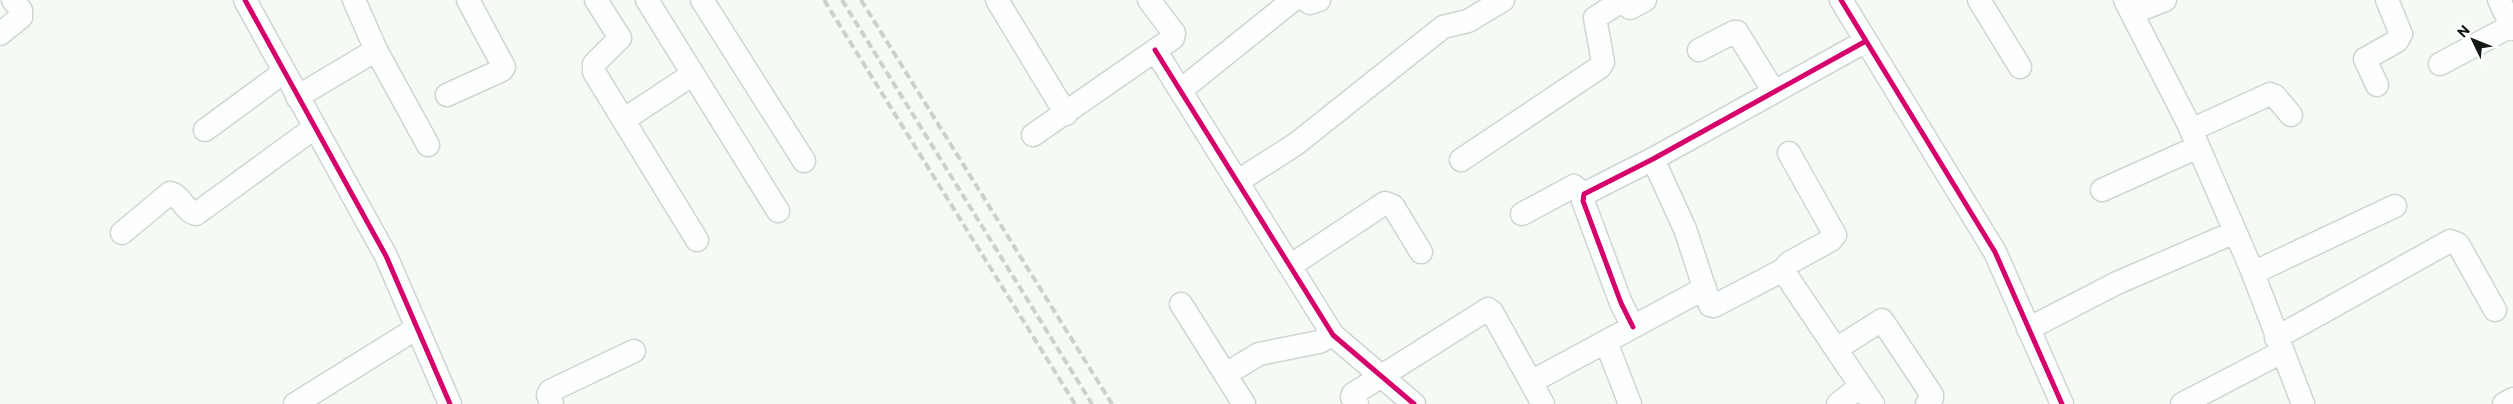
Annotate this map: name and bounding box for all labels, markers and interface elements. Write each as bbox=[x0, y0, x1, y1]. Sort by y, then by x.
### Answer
north arrow bbox=[2448, 15, 2498, 65]
text: N bbox=[2453, 21, 2473, 40]

